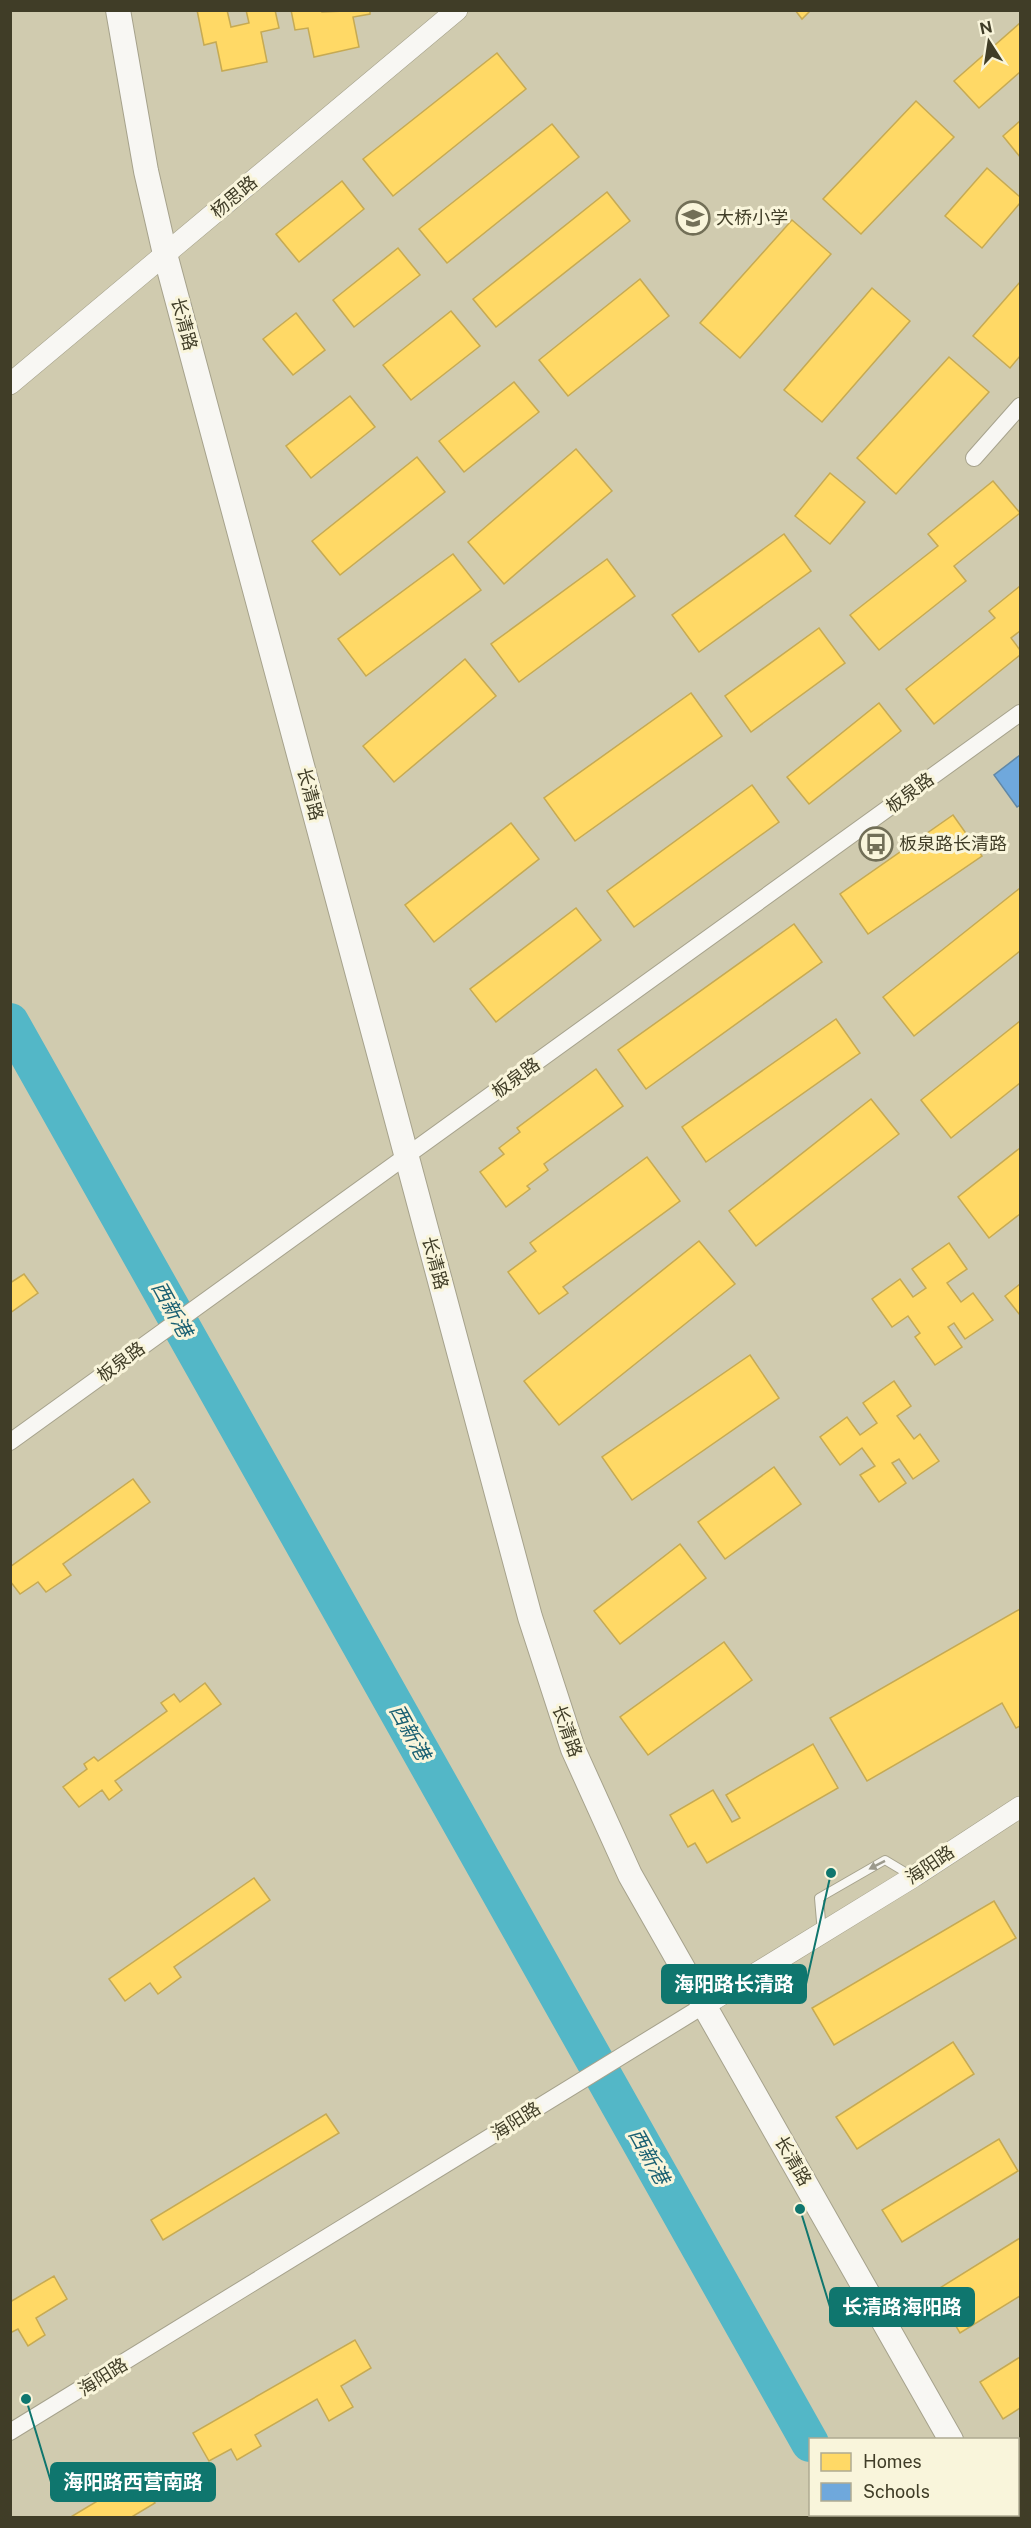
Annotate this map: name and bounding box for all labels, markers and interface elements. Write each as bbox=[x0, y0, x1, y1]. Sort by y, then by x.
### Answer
north arrow bbox=[959, 12, 1019, 72]
text: N bbox=[978, 17, 994, 38]
street label: 杨思路 bbox=[206, 171, 261, 222]
school or university icon: 大桥小学 bbox=[675, 200, 711, 236]
place label: 大桥小学 bbox=[716, 207, 788, 228]
street label: 长清路 bbox=[167, 295, 202, 353]
street label: 长清路 bbox=[293, 765, 328, 823]
street label: 板泉路 bbox=[882, 768, 938, 817]
bus stop icon: 板泉路长清路 bbox=[858, 826, 894, 862]
place label: 板泉路长清路 bbox=[899, 833, 1007, 854]
street label: 板泉路 bbox=[488, 1053, 544, 1102]
street label: 长清路 bbox=[418, 1234, 453, 1292]
water label: 西新港 bbox=[147, 1277, 198, 1344]
street label: 板泉路 bbox=[93, 1337, 149, 1386]
water label: 西新港 bbox=[385, 1700, 436, 1767]
street label: 长清路 bbox=[548, 1702, 587, 1760]
street label: 海阳路 bbox=[901, 1841, 958, 1888]
one-way arrow bbox=[868, 1860, 886, 1870]
callout: 海阳路长清路 bbox=[662, 1965, 806, 2003]
text: 海阳路长清路 bbox=[674, 1972, 794, 1996]
street label: 海阳路 bbox=[487, 2097, 544, 2144]
water label: 西新港 bbox=[624, 2124, 675, 2191]
street label: 长清路 bbox=[771, 2132, 816, 2189]
callout: 长清路海阳路 bbox=[830, 2288, 974, 2326]
text: 长清路海阳路 bbox=[842, 2295, 962, 2319]
street label: 海阳路 bbox=[74, 2353, 131, 2400]
legend bbox=[809, 2438, 1019, 2516]
text: Homes bbox=[863, 2451, 922, 2472]
callout: 海阳路西营南路 bbox=[51, 2463, 215, 2501]
text: 海阳路西营南路 bbox=[63, 2470, 203, 2494]
text: Schools bbox=[863, 2481, 930, 2502]

